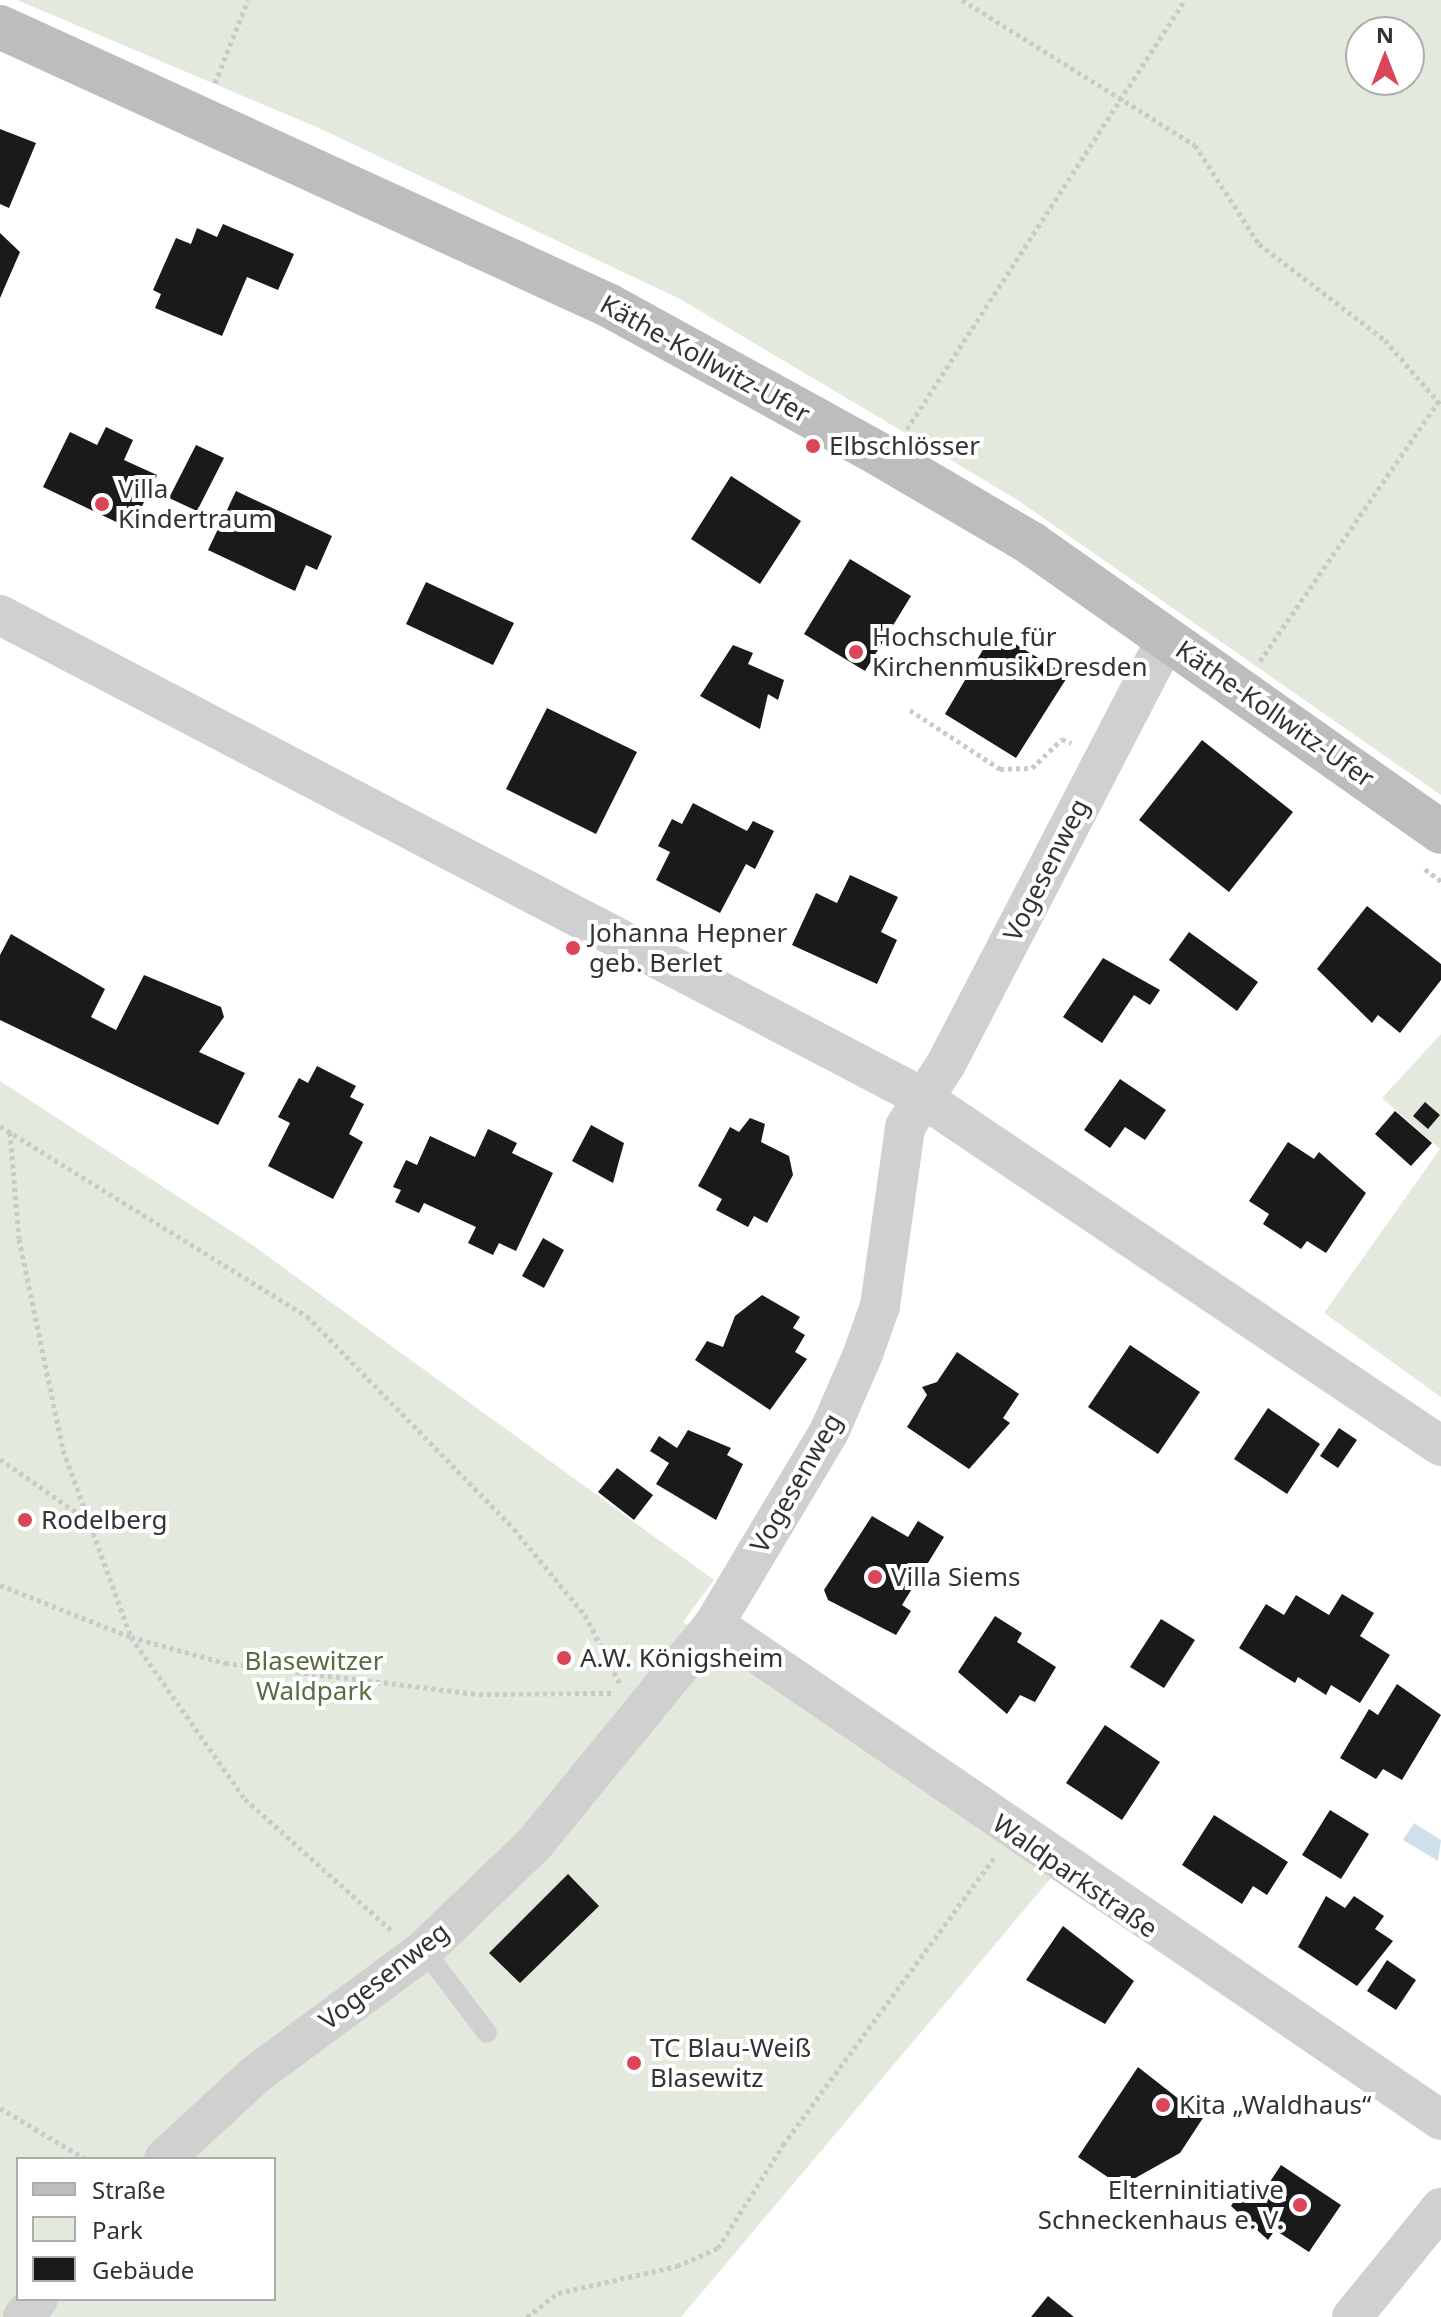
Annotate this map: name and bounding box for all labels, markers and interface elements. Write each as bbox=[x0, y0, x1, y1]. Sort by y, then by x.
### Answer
north arrow bbox=[1345, 16, 1425, 96]
text: N bbox=[1376, 19, 1394, 49]
street label: Käthe-Kollwitz-Ufer bbox=[595, 288, 815, 430]
place label: Elbschlösser bbox=[829, 430, 980, 462]
marker: Elbschlösser bbox=[804, 437, 822, 455]
place label: Villa Kindertraum bbox=[118, 473, 273, 534]
marker: Villa Kindertraum bbox=[93, 495, 111, 513]
place label: Hochschule für Kirchenmusik Dresden bbox=[872, 621, 1148, 682]
street label: Käthe-Kollwitz-Ufer bbox=[1170, 634, 1380, 794]
marker: Hochschule für Kirchenmusik Dresden bbox=[847, 643, 865, 661]
street label: Vogesenweg bbox=[997, 794, 1095, 946]
place label: Johanna Hepner geb. Berlet bbox=[589, 917, 787, 978]
marker: Johanna Hepner geb. Berlet bbox=[564, 939, 582, 957]
street label: Vogesenweg bbox=[744, 1408, 848, 1558]
place label: Rodelberg bbox=[41, 1504, 167, 1536]
marker: Rodelberg bbox=[16, 1511, 34, 1529]
place label: Villa Siems bbox=[891, 1561, 1020, 1593]
marker: Villa Siems bbox=[866, 1568, 884, 1586]
place label: A.W. Königsheim bbox=[580, 1642, 783, 1674]
park label: Blasewitzer Waldpark bbox=[245, 1645, 383, 1706]
marker: A.W. Königsheim bbox=[555, 1649, 573, 1667]
street label: Waldparkstraße bbox=[987, 1808, 1163, 1944]
street label: Vogesenweg bbox=[313, 1916, 455, 2036]
place label: TC Blau-Weiß Blasewitz bbox=[650, 2032, 811, 2094]
marker: TC Blau-Weiß Blasewitz bbox=[625, 2054, 643, 2072]
place label: Kita „Waldhaus“ bbox=[1179, 2089, 1371, 2121]
marker: Kita „Waldhaus“ bbox=[1154, 2096, 1172, 2114]
legend bbox=[16, 2157, 276, 2301]
text: Straße bbox=[92, 2173, 165, 2206]
place label: Elterninitiative Schneckenhaus e. V. bbox=[1038, 2174, 1284, 2236]
marker: Elterninitiative Schneckenhaus e. V. bbox=[1291, 2196, 1309, 2214]
text: Park bbox=[92, 2213, 143, 2246]
text: Gebäude bbox=[92, 2253, 194, 2286]

